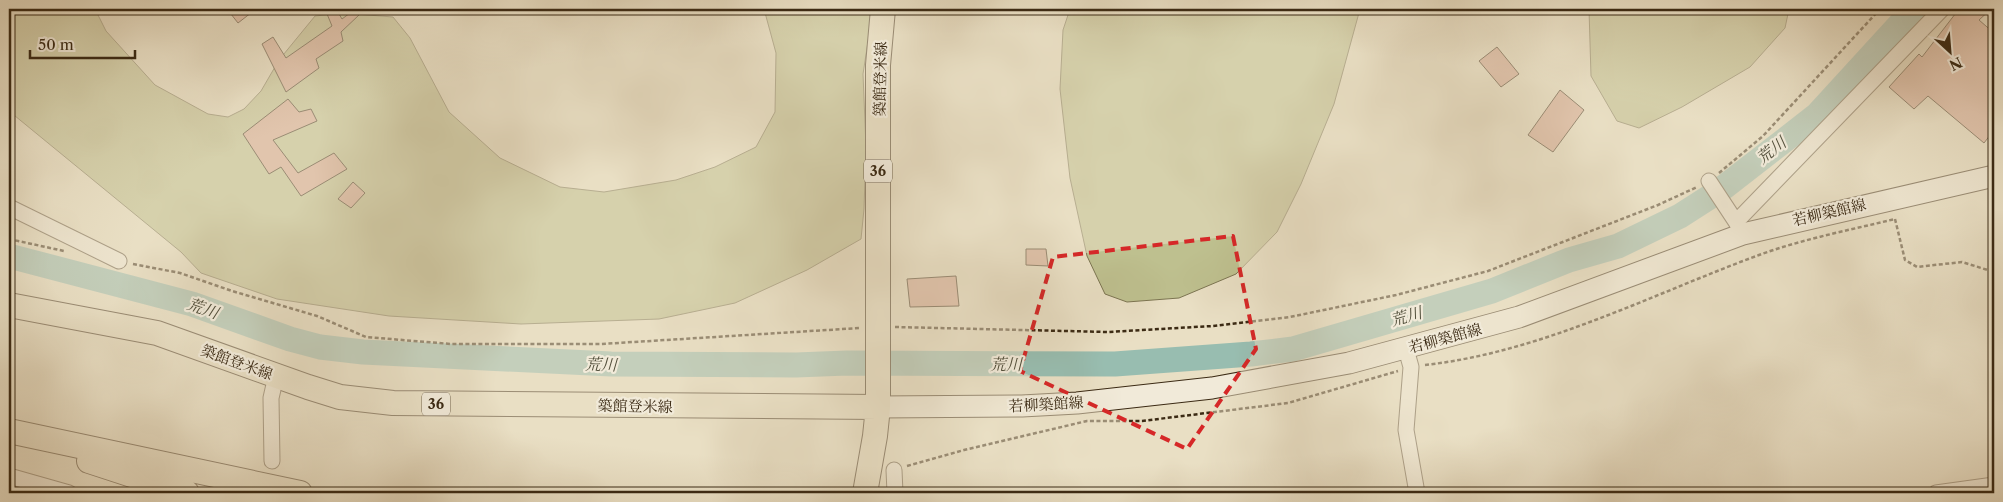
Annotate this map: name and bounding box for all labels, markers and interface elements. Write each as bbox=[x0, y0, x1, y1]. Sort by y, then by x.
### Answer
scale bar bbox=[30, 28, 135, 60]
north arrow bbox=[1926, 28, 1976, 78]
text: 50 m bbox=[38, 35, 74, 54]
street label: 築館登米線 bbox=[870, 41, 890, 117]
text: N bbox=[1946, 53, 1965, 74]
water label: 荒川 bbox=[1752, 131, 1791, 168]
road number: 36 bbox=[864, 160, 892, 182]
street label: 若柳築館線 bbox=[1790, 194, 1868, 230]
water label: 荒川 bbox=[185, 293, 223, 323]
water label: 荒川 bbox=[1388, 301, 1426, 330]
street label: 若柳築館線 bbox=[1406, 319, 1484, 357]
street label: 築館登米線 bbox=[199, 340, 275, 384]
water label: 荒川 bbox=[585, 353, 619, 375]
water label: 荒川 bbox=[990, 354, 1024, 374]
road number: 36 bbox=[422, 392, 450, 416]
street label: 若柳築館線 bbox=[1008, 393, 1084, 415]
street label: 築館登米線 bbox=[597, 396, 673, 416]

